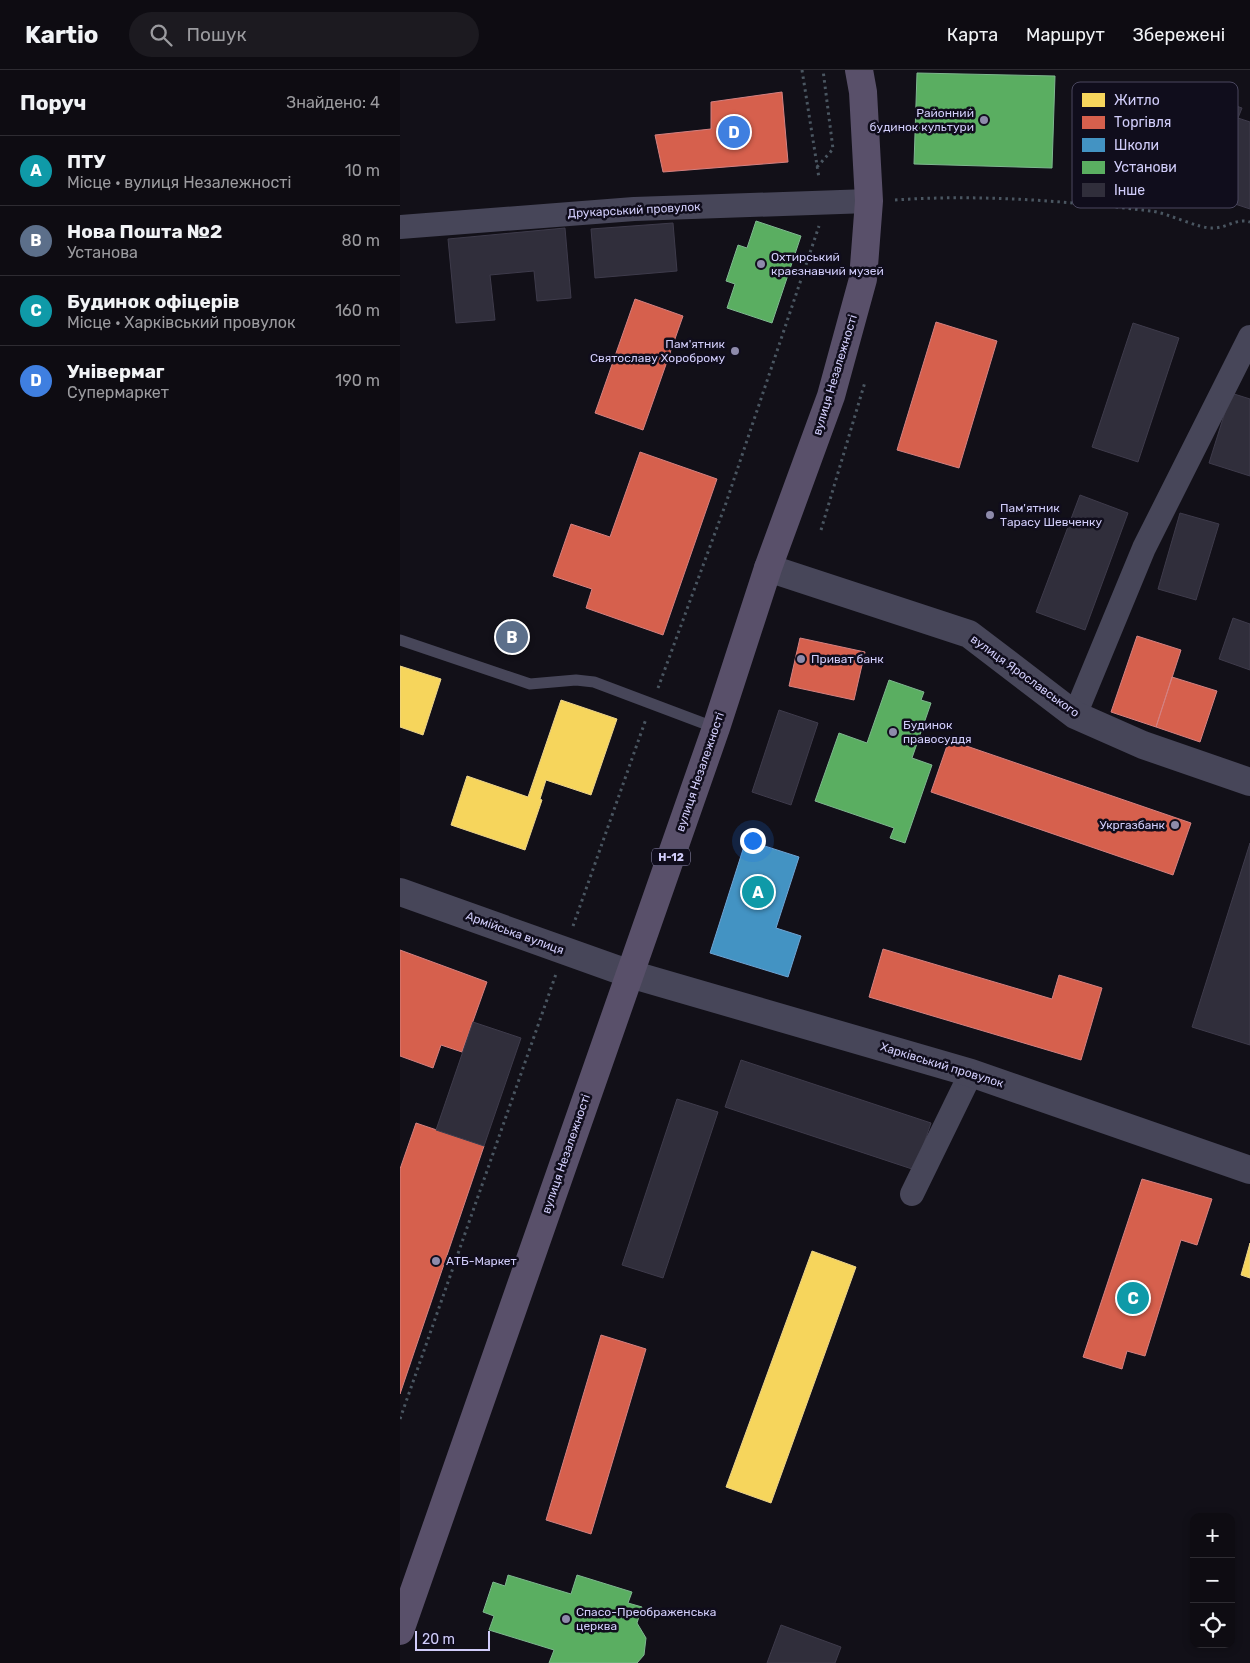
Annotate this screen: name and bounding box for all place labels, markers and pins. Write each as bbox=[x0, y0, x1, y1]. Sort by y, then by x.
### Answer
place label: Районний будинок культури bbox=[870, 106, 974, 134]
pin: D bbox=[718, 113, 750, 151]
marker: Районний будинок культури bbox=[978, 114, 990, 126]
place label: Охтирський краєзнавчий музей bbox=[771, 250, 884, 278]
marker: Охтирський краєзнавчий музей bbox=[755, 258, 767, 270]
place label: Пам'ятник Святославу Хороброму bbox=[590, 337, 726, 365]
marker: Пам'ятник Святославу Хороброму bbox=[729, 345, 741, 357]
place label: Пам'ятник Тарасу Шевченку bbox=[1000, 501, 1102, 529]
marker: Пам'ятник Тарасу Шевченку bbox=[984, 509, 996, 521]
pin: B bbox=[496, 618, 528, 656]
place label: Приват банк bbox=[811, 652, 884, 666]
marker: Приват банк bbox=[795, 653, 807, 665]
place label: Будинок правосуддя bbox=[903, 718, 972, 746]
marker: Будинок правосуддя bbox=[887, 726, 899, 738]
place label: Укргазбанк bbox=[1100, 818, 1166, 832]
marker: Укргазбанк bbox=[1169, 819, 1181, 831]
pin: A bbox=[742, 873, 774, 911]
place label: АТБ-Маркет bbox=[446, 1254, 517, 1268]
marker: АТБ-Маркет bbox=[430, 1255, 442, 1267]
pin: C bbox=[1117, 1279, 1149, 1317]
place label: Спасо-Преображенська церква bbox=[576, 1605, 716, 1633]
marker: Спасо-Преображенська церква bbox=[560, 1613, 572, 1625]

